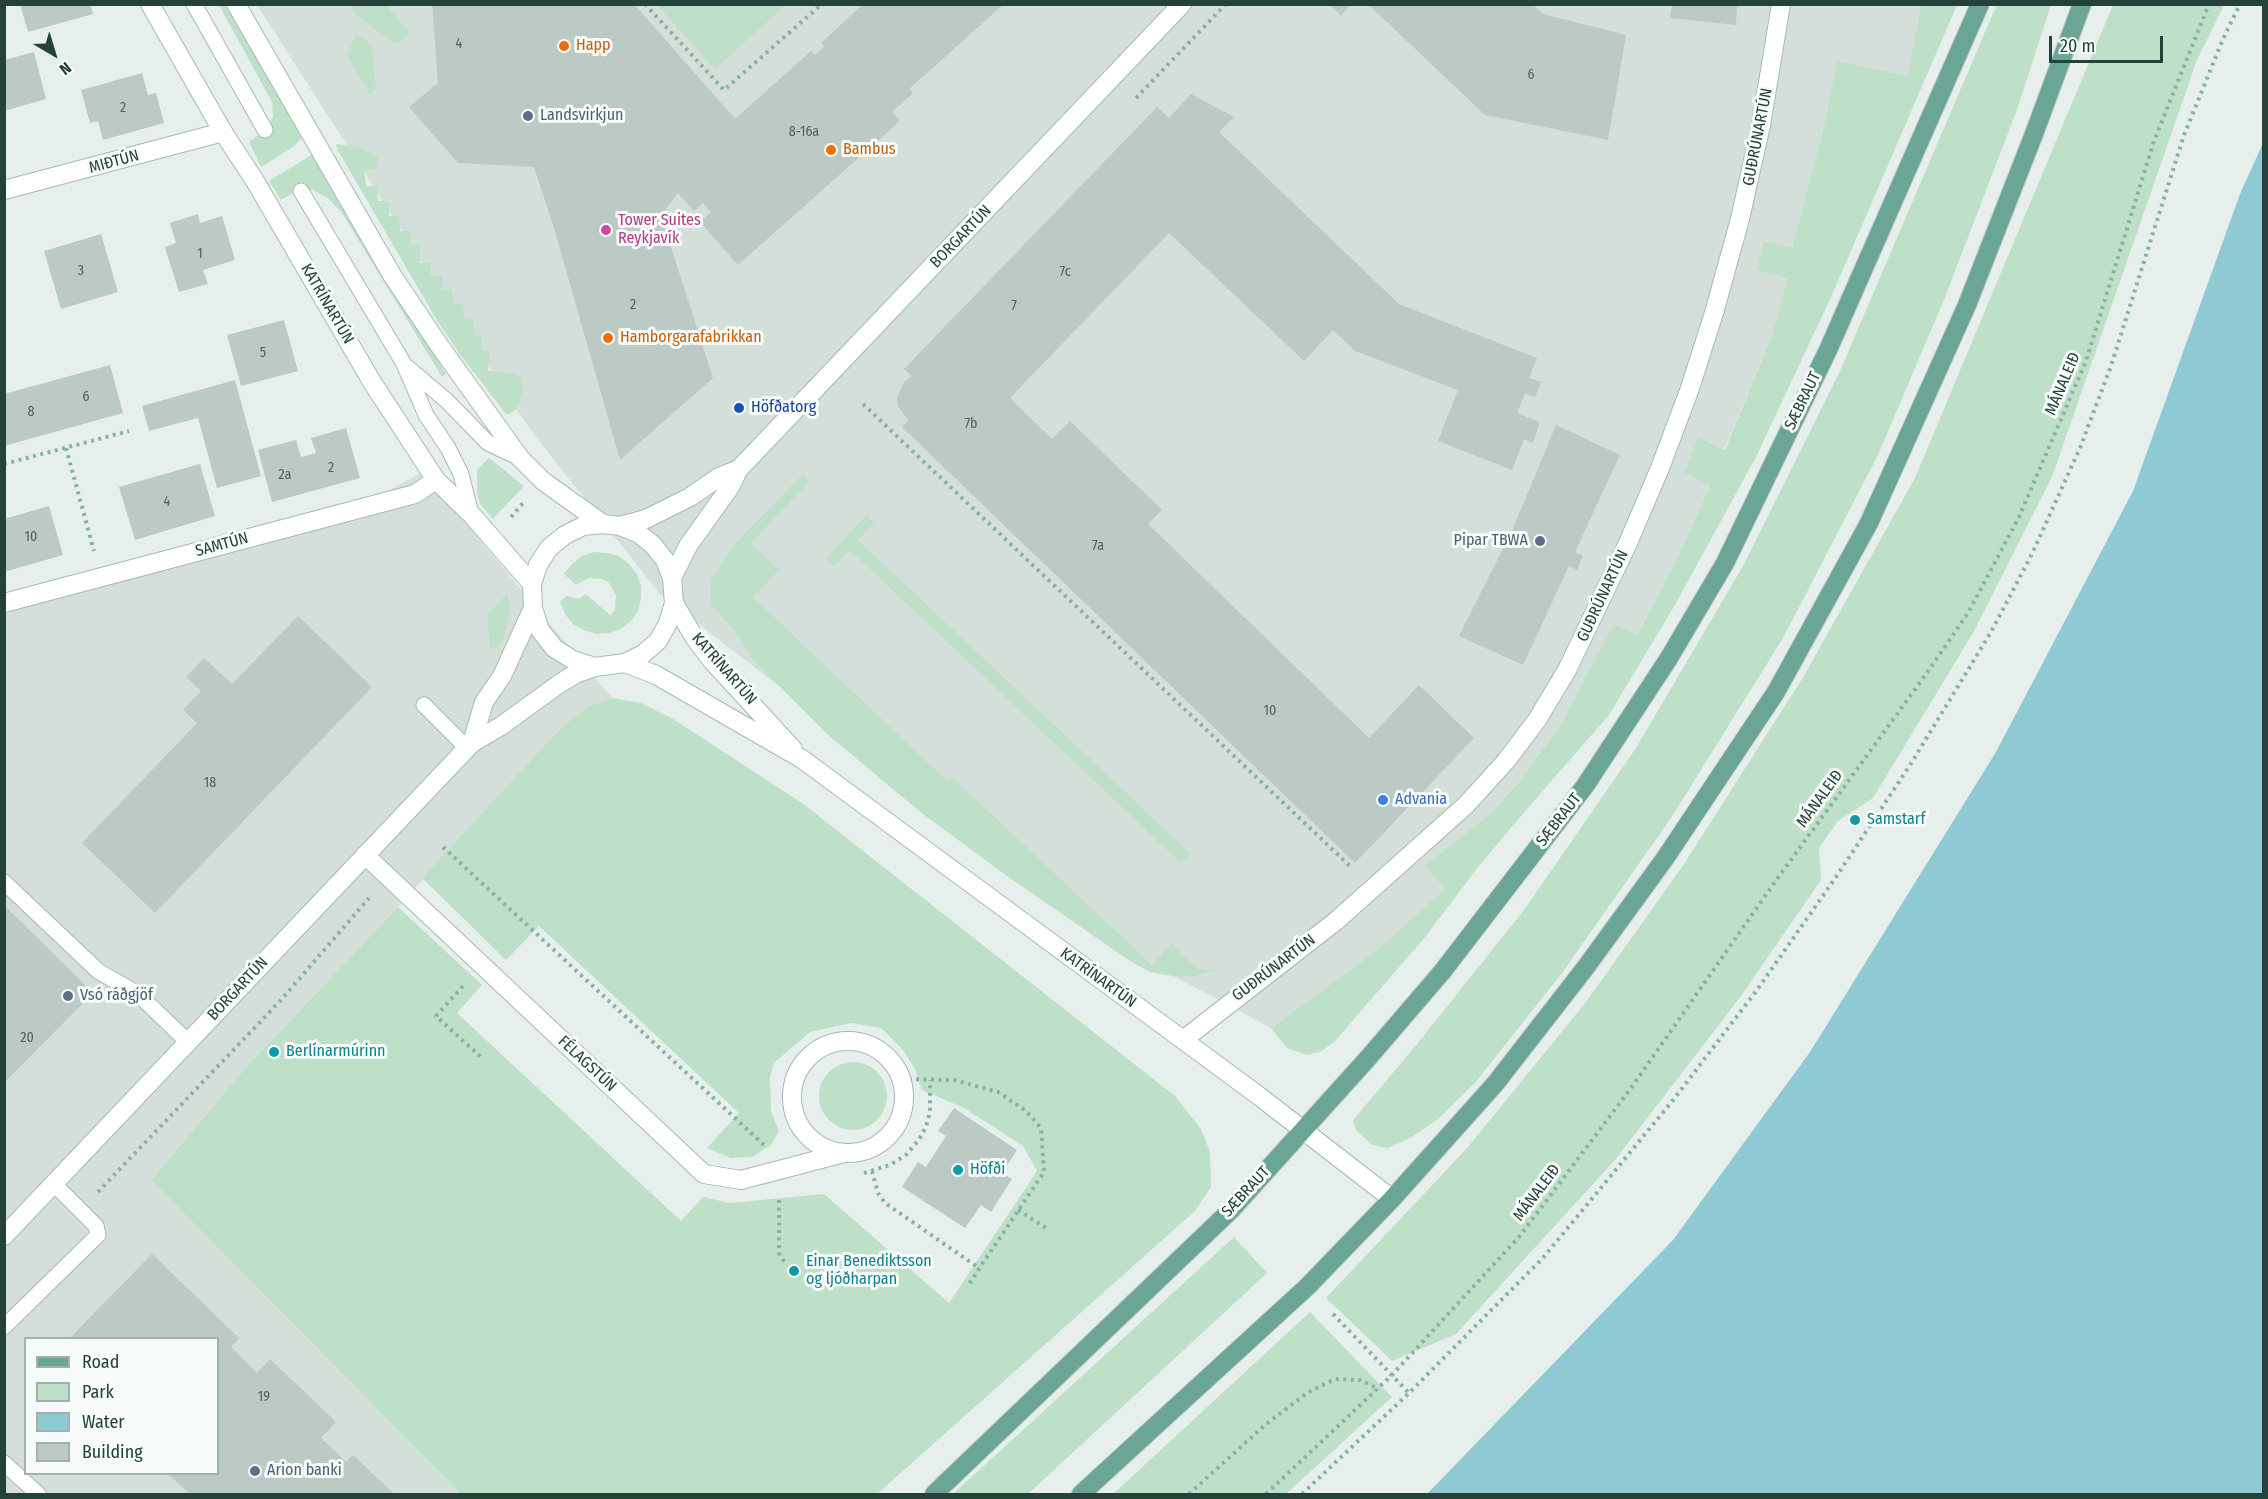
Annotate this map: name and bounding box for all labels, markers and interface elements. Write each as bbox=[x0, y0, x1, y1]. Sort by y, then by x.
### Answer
north arrow bbox=[24, 24, 84, 84]
scale bar bbox=[2052, 24, 2166, 62]
text: 20 m bbox=[2060, 35, 2095, 57]
house number: 4 bbox=[456, 36, 462, 52]
place label: Happ bbox=[576, 36, 611, 56]
marker: Happ bbox=[557, 39, 571, 53]
text: N bbox=[56, 58, 75, 79]
house number: 6 bbox=[1528, 67, 1534, 83]
street label: GUÐRÚNARTÚN bbox=[1739, 87, 1777, 187]
house number: 2 bbox=[120, 100, 126, 116]
place label: Landsvirkjun bbox=[540, 106, 623, 126]
marker: Landsvirkjun bbox=[521, 109, 535, 123]
house number: 8-16a bbox=[789, 124, 819, 140]
place label: Bambus bbox=[843, 140, 896, 160]
marker: Bambus bbox=[824, 143, 838, 157]
street label: MIÐTÚN bbox=[87, 146, 141, 178]
street label: BORGARTÚN bbox=[926, 202, 996, 272]
place label: Tower Suites Reykjavík bbox=[618, 211, 701, 249]
marker: Tower Suites Reykjavík bbox=[599, 223, 613, 237]
house number: 1 bbox=[197, 246, 203, 262]
street label: KATRÍNARTÚN bbox=[296, 260, 358, 348]
house number: 3 bbox=[78, 263, 84, 279]
house number: 7c bbox=[1059, 264, 1071, 280]
house number: 2 bbox=[630, 297, 636, 313]
house number: 7 bbox=[1011, 298, 1017, 314]
place label: Hamborgarafabrikkan bbox=[620, 328, 762, 348]
marker: Hamborgarafabrikkan bbox=[601, 331, 615, 345]
house number: 5 bbox=[260, 345, 266, 361]
street label: MÁNALEIÐ bbox=[2041, 350, 2085, 418]
street label: SÆBRAUT bbox=[1781, 369, 1825, 433]
house number: 6 bbox=[83, 389, 89, 405]
place label: Höfðatorg bbox=[751, 398, 816, 418]
marker: Höfðatorg bbox=[732, 401, 746, 415]
house number: 8 bbox=[28, 404, 34, 420]
house number: 7b bbox=[964, 416, 978, 432]
house number: 2 bbox=[328, 460, 334, 476]
house number: 2a bbox=[279, 467, 291, 483]
house number: 4 bbox=[164, 494, 170, 510]
house number: 10 bbox=[25, 529, 37, 545]
street label: SAMTÚN bbox=[193, 529, 251, 561]
place label: Pipar TBWA bbox=[1454, 531, 1528, 551]
marker: Pipar TBWA bbox=[1533, 534, 1547, 548]
house number: 7a bbox=[1092, 538, 1104, 554]
street label: GUÐRÚNARTÚN bbox=[1573, 547, 1633, 645]
street label: KATRÍNARTÚN bbox=[687, 629, 761, 709]
house number: 10 bbox=[1264, 703, 1276, 719]
street label: MÁNALEIÐ bbox=[1793, 767, 1847, 831]
house number: 18 bbox=[204, 775, 216, 791]
place label: Advania bbox=[1395, 790, 1447, 810]
street label: SÆBRAUT bbox=[1532, 790, 1586, 850]
marker: Advania bbox=[1376, 793, 1390, 807]
place label: Samstarf bbox=[1867, 810, 1925, 830]
marker: Samstarf bbox=[1848, 813, 1862, 827]
street label: GUÐRÚNARTÚN bbox=[1229, 931, 1319, 1005]
street label: KATRÍNARTÚN bbox=[1056, 944, 1140, 1012]
street label: BORGARTÚN bbox=[204, 953, 272, 1025]
place label: Vsó ráðgjöf bbox=[80, 986, 153, 1006]
marker: Vsó ráðgjöf bbox=[61, 989, 75, 1003]
house number: 20 bbox=[20, 1030, 34, 1046]
street label: FÉLAGSTÚN bbox=[554, 1032, 620, 1096]
place label: Berlínarmúrinn bbox=[286, 1042, 386, 1062]
marker: Berlínarmúrinn bbox=[267, 1045, 281, 1059]
place label: Höfði bbox=[970, 1160, 1005, 1180]
street label: MÁNALEIÐ bbox=[1509, 1161, 1565, 1225]
marker: Höfði bbox=[951, 1163, 965, 1177]
street label: SÆBRAUT bbox=[1218, 1163, 1274, 1221]
place label: Einar Benediktsson og ljóðharpan bbox=[806, 1252, 932, 1290]
marker: Einar Benediktsson og ljóðharpan bbox=[787, 1264, 801, 1278]
legend bbox=[24, 1337, 219, 1475]
text: Road bbox=[82, 1351, 119, 1373]
text: Park bbox=[82, 1381, 114, 1403]
house number: 19 bbox=[258, 1389, 270, 1405]
text: Water bbox=[82, 1411, 125, 1433]
text: Building bbox=[82, 1441, 143, 1463]
place label: Arion banki bbox=[267, 1461, 342, 1481]
marker: Arion banki bbox=[248, 1464, 262, 1478]

